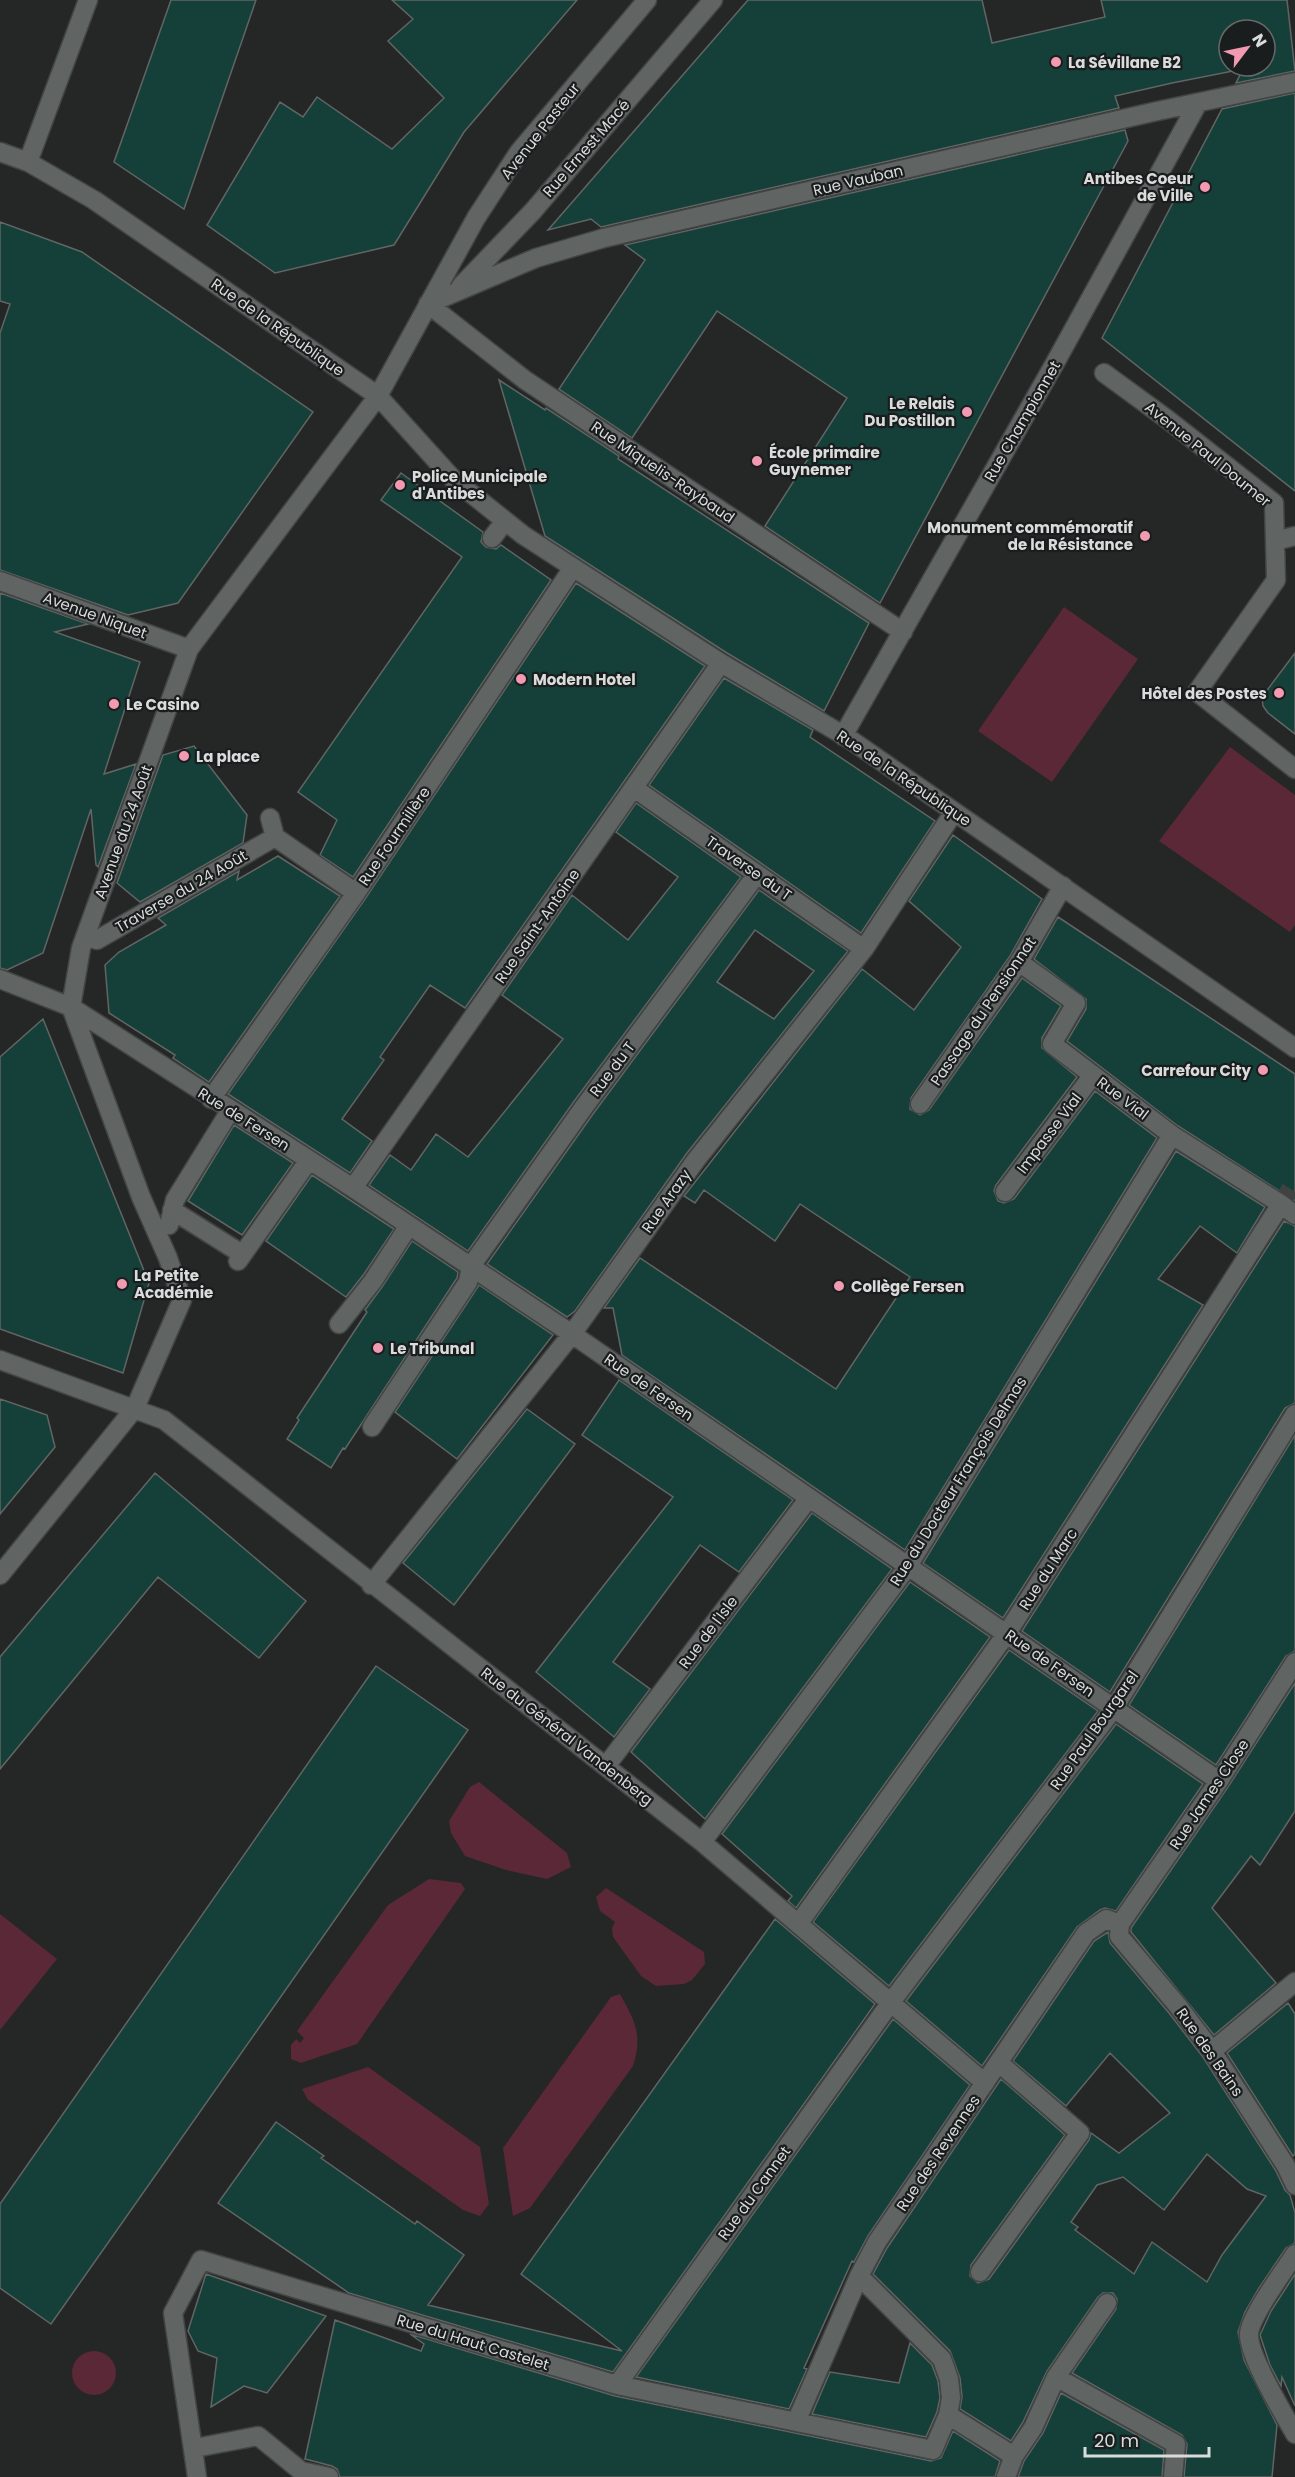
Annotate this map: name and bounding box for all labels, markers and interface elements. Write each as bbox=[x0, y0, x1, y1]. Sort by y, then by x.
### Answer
north arrow bbox=[1217, 18, 1277, 78]
text: N bbox=[1246, 29, 1272, 52]
place label: La Sévillane B2 bbox=[1068, 52, 1181, 73]
marker: La Sévillane B2 bbox=[1049, 55, 1063, 69]
street label: Avenue Pasteur bbox=[496, 78, 585, 184]
street label: Rue Ernest Macé bbox=[538, 95, 634, 201]
street label: Rue Vauban bbox=[811, 159, 905, 201]
place label: Antibes Coeur de Ville bbox=[1084, 168, 1194, 206]
marker: Antibes Coeur de Ville bbox=[1198, 180, 1212, 194]
street label: Rue de la République bbox=[207, 273, 349, 381]
street label: Rue Championnet bbox=[979, 357, 1065, 485]
place label: Le Relais Du Postillon bbox=[864, 393, 955, 431]
street label: Avenue Paul Doumer bbox=[1141, 397, 1276, 512]
marker: Le Relais Du Postillon bbox=[960, 405, 974, 419]
street label: Rue Miquelis-Raybaud bbox=[587, 416, 739, 528]
place label: École primaire Guynemer bbox=[769, 442, 880, 480]
marker: École primaire Guynemer bbox=[750, 454, 764, 468]
place label: Police Municipale d'Antibes bbox=[412, 466, 547, 504]
marker: Police Municipale d'Antibes bbox=[393, 478, 407, 492]
place label: Monument commémoratif de la Résistance bbox=[927, 517, 1134, 555]
marker: Monument commémoratif de la Résistance bbox=[1138, 529, 1152, 543]
street label: Avenue Niquet bbox=[40, 586, 150, 644]
place label: Modern Hotel bbox=[533, 669, 636, 690]
marker: Modern Hotel bbox=[514, 672, 528, 686]
place label: Hôtel des Postes bbox=[1142, 683, 1267, 704]
marker: Hôtel des Postes bbox=[1272, 686, 1286, 700]
place label: Le Casino bbox=[126, 694, 200, 715]
marker: Le Casino bbox=[107, 697, 121, 711]
street label: Rue de la République bbox=[833, 725, 975, 831]
place label: La place bbox=[196, 746, 260, 767]
marker: La place bbox=[177, 749, 191, 763]
street label: Avenue du 24 Août bbox=[89, 762, 157, 902]
street label: Rue Fourmillère bbox=[353, 782, 435, 890]
street label: Traverse du T bbox=[702, 831, 796, 905]
street label: Traverse du 24 Août bbox=[111, 845, 251, 937]
street label: Rue Saint-Antoine bbox=[490, 865, 584, 987]
street label: Passage du Pensionnat bbox=[925, 932, 1041, 1090]
street label: Rue du T bbox=[584, 1037, 640, 1101]
place label: Carrefour City bbox=[1141, 1060, 1252, 1081]
marker: Carrefour City bbox=[1256, 1063, 1270, 1077]
street label: Rue Vial bbox=[1093, 1072, 1153, 1124]
street label: Rue de Fersen bbox=[194, 1082, 294, 1156]
street label: Impasse Vial bbox=[1012, 1088, 1086, 1178]
street label: Rue Arazy bbox=[636, 1165, 696, 1237]
place label: La Petite Académie bbox=[134, 1265, 213, 1303]
place label: Collège Fersen bbox=[851, 1276, 964, 1297]
marker: La Petite Académie bbox=[115, 1277, 129, 1291]
marker: Collège Fersen bbox=[832, 1279, 846, 1293]
place label: Le Tribunal bbox=[390, 1338, 474, 1359]
marker: Le Tribunal bbox=[371, 1341, 385, 1355]
street label: Rue de Fersen bbox=[600, 1348, 698, 1426]
street label: Rue du Docteur François Delmas bbox=[885, 1372, 1031, 1590]
street label: Rue du Marc bbox=[1014, 1524, 1082, 1614]
street label: Rue de l'Isle bbox=[674, 1591, 742, 1673]
street label: Rue de Fersen bbox=[1001, 1624, 1099, 1702]
street label: Rue du Général Vandenberg bbox=[477, 1662, 657, 1810]
street label: Rue Paul Bourgarel bbox=[1045, 1666, 1143, 1794]
street label: Rue James Close bbox=[1164, 1735, 1254, 1853]
street label: Rue des Bains bbox=[1172, 2003, 1248, 2101]
street label: Rue des Revennes bbox=[891, 2091, 985, 2215]
street label: Rue du Cannet bbox=[713, 2142, 795, 2244]
street label: Rue du Haut Castelet bbox=[394, 2309, 552, 2375]
scale bar bbox=[1085, 2420, 1210, 2458]
text: 20 m bbox=[1094, 2428, 1139, 2453]

